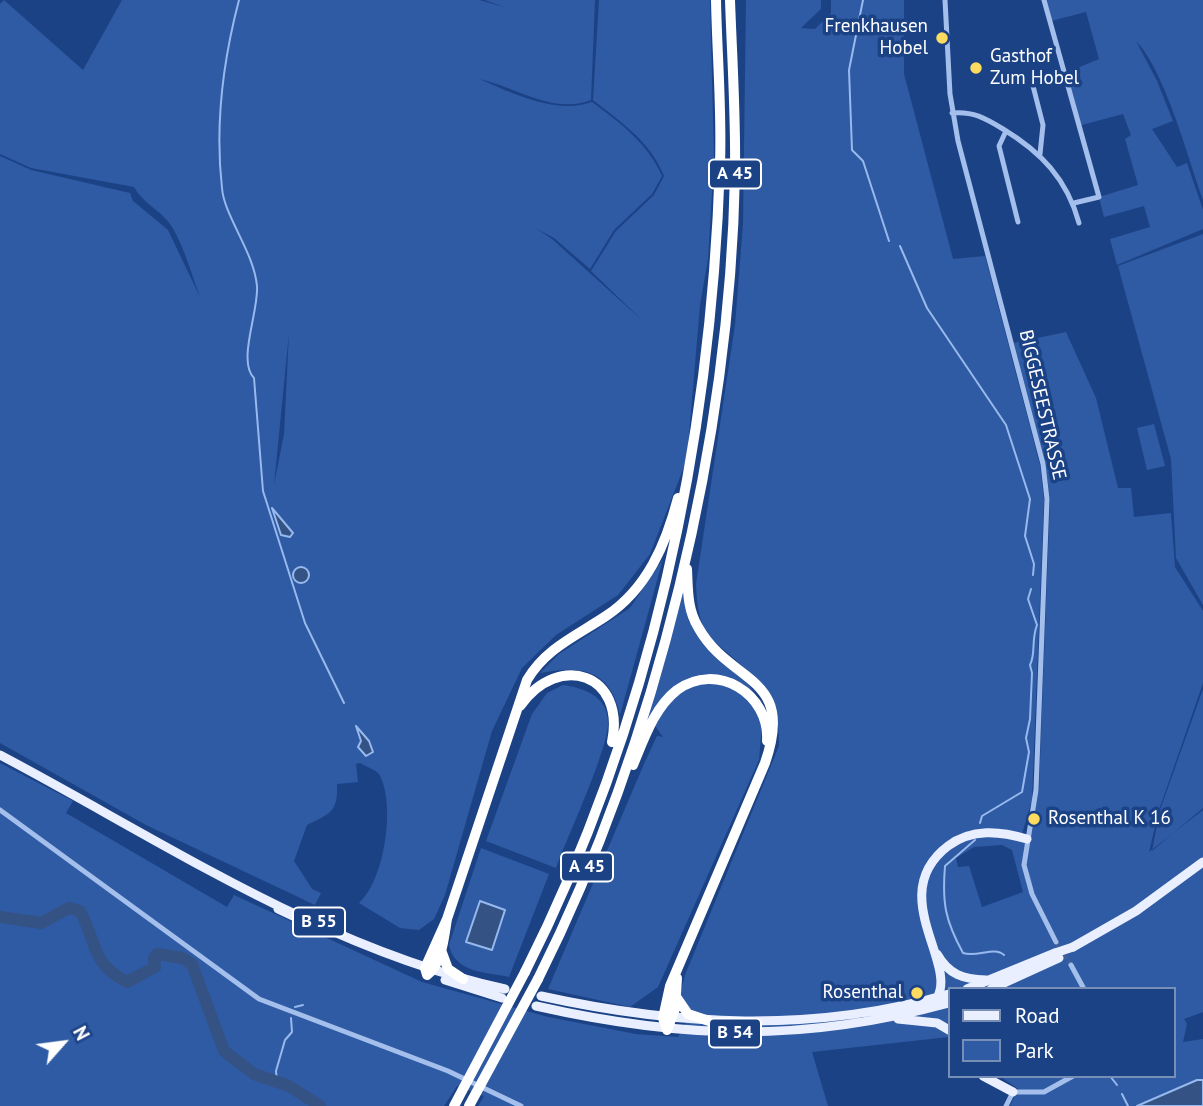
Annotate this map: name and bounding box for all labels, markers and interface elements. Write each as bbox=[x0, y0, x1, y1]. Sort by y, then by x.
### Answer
place label: Frenkhausen Hobel bbox=[824, 16, 928, 60]
marker: Frenkhausen Hobel bbox=[934, 30, 950, 46]
place label: Gasthof Zum Hobel bbox=[990, 46, 1079, 90]
marker: Gasthof Zum Hobel bbox=[968, 60, 984, 76]
road number: A 45 bbox=[709, 160, 761, 188]
street label: BIGGESEESTRASSE bbox=[1014, 328, 1070, 482]
place label: Rosenthal K 16 bbox=[1048, 808, 1171, 830]
marker: Rosenthal K 16 bbox=[1026, 811, 1042, 827]
road number: A 45 bbox=[561, 852, 613, 882]
road number: B 55 bbox=[293, 908, 345, 937]
place label: Rosenthal bbox=[823, 982, 903, 1004]
marker: Rosenthal bbox=[909, 985, 925, 1001]
legend bbox=[948, 987, 1175, 1078]
text: Road bbox=[1015, 1002, 1059, 1029]
north arrow bbox=[28, 1008, 98, 1078]
road number: B 54 bbox=[709, 1018, 761, 1048]
text: N bbox=[68, 1022, 95, 1044]
text: Park bbox=[1015, 1037, 1054, 1064]

